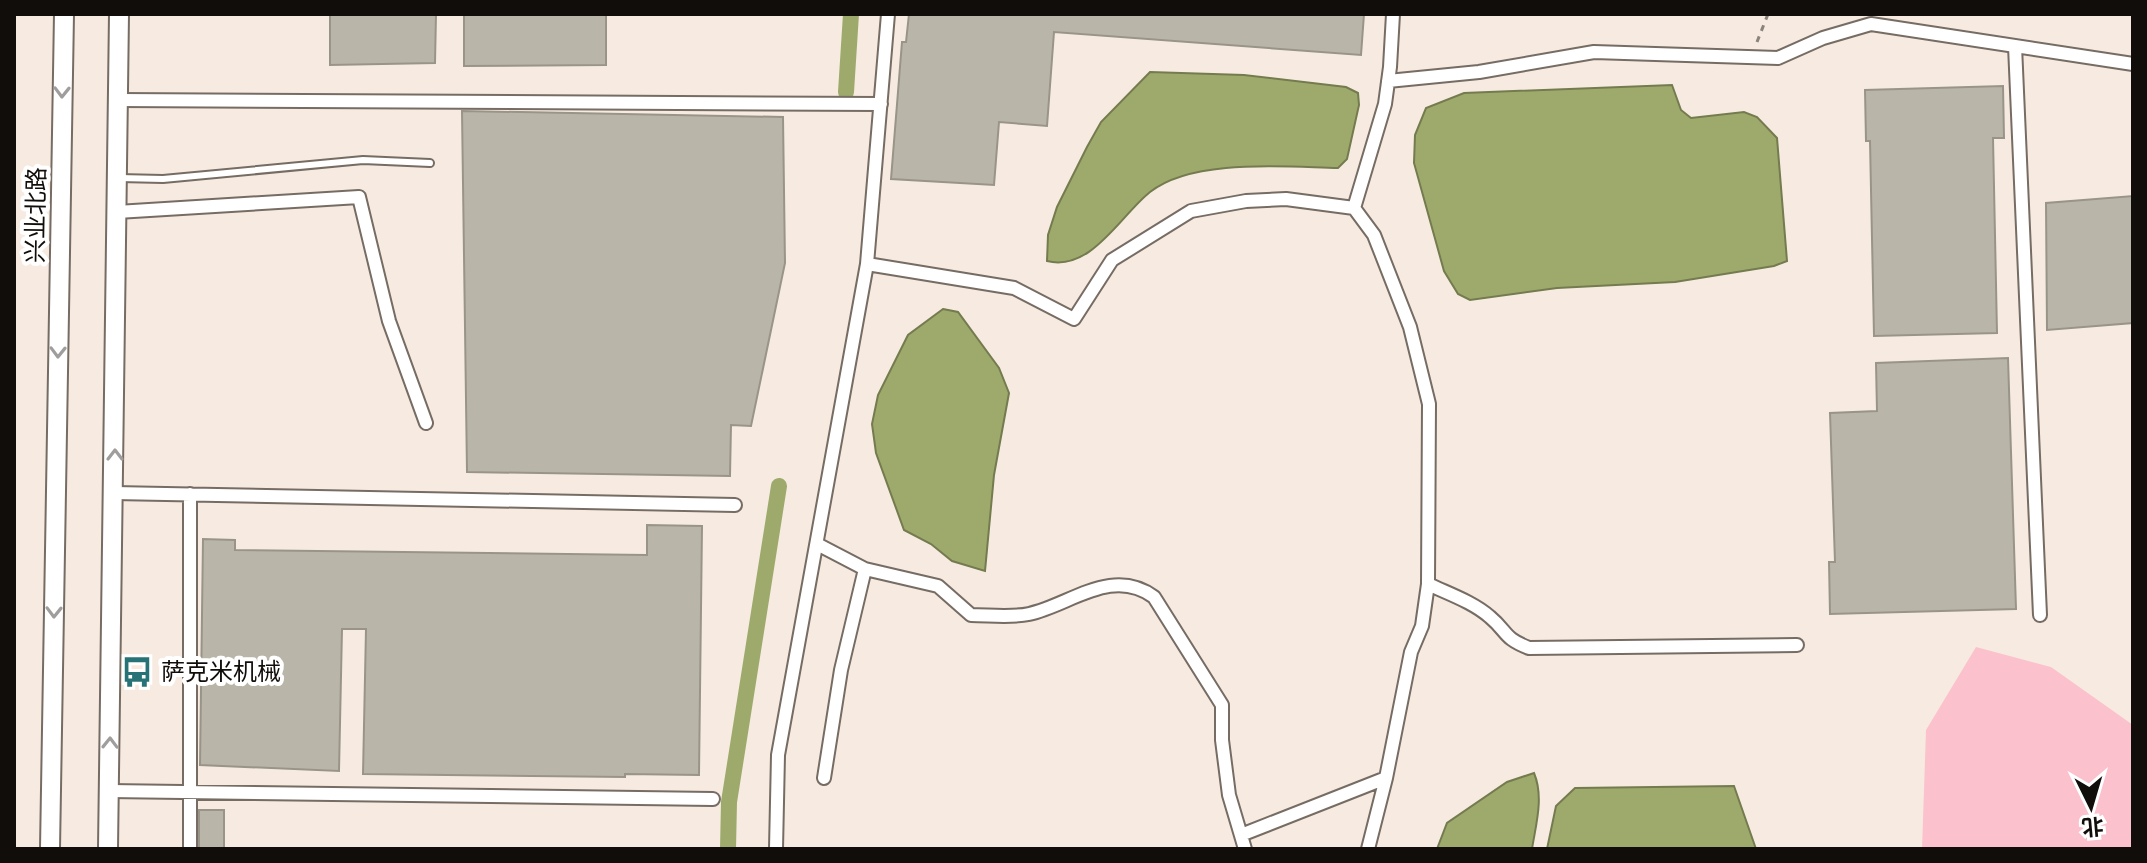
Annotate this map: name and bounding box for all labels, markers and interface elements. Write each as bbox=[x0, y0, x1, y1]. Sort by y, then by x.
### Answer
one-way arrow bbox=[54, 86, 71, 99]
street label: 兴业北路 bbox=[21, 167, 51, 263]
one-way arrow bbox=[49, 346, 67, 359]
one-way arrow bbox=[106, 448, 124, 461]
one-way arrow bbox=[45, 606, 62, 619]
bus stop icon: 萨克米机械 bbox=[120, 655, 154, 689]
place label: 萨克米机械 bbox=[161, 658, 281, 686]
one-way arrow bbox=[101, 736, 119, 749]
north arrow bbox=[2051, 767, 2131, 847]
text: 北 bbox=[2081, 813, 2105, 840]

